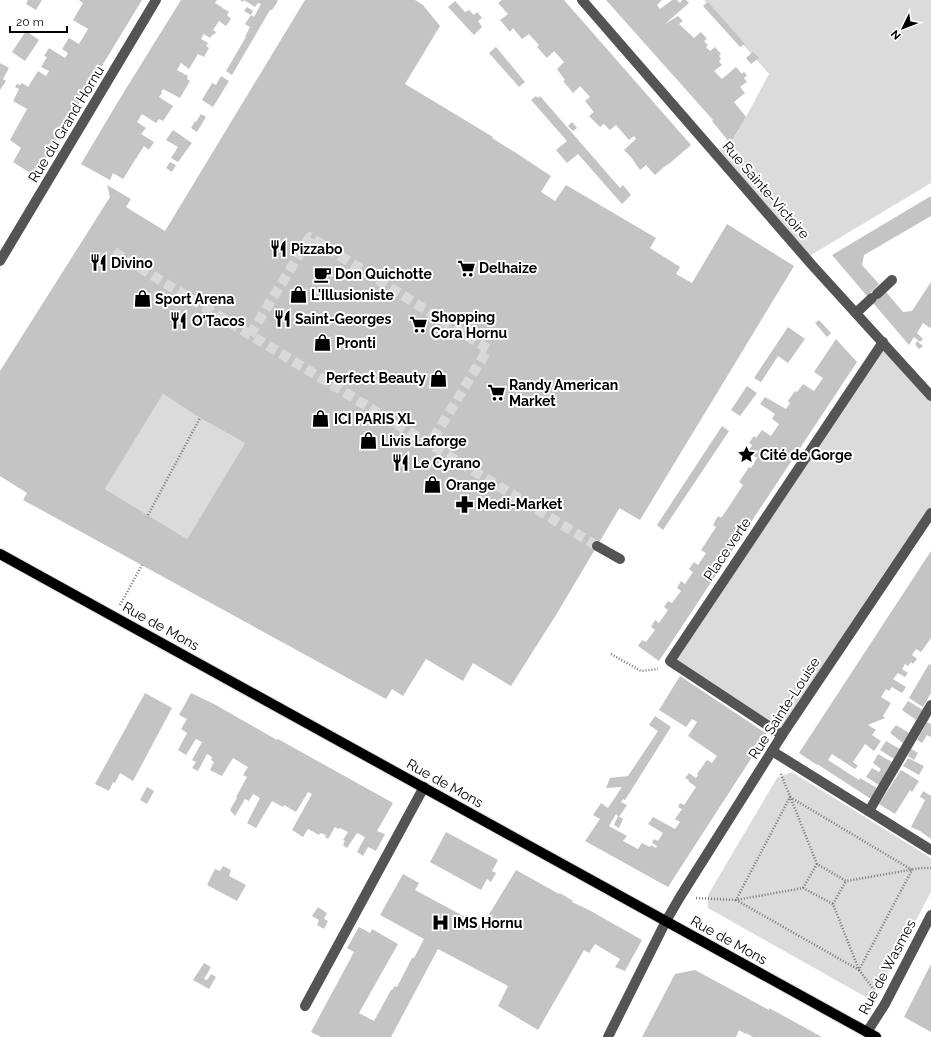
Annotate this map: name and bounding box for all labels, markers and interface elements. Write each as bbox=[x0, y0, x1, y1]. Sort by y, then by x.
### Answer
scale bar bbox=[10, 8, 67, 34]
north arrow bbox=[883, 8, 923, 48]
text: 20 m bbox=[16, 15, 44, 29]
text: N bbox=[888, 27, 904, 42]
street label: Rue du Grand Hornu bbox=[25, 63, 107, 185]
street label: Rue Sainte-Victoire bbox=[719, 138, 813, 242]
restaurant icon: Pizzabo bbox=[268, 239, 288, 259]
place label: Pizzabo bbox=[291, 241, 343, 257]
restaurant icon: Divino bbox=[88, 253, 108, 273]
place label: Divino bbox=[111, 255, 153, 271]
supermarket icon: Delhaize bbox=[456, 258, 476, 278]
place label: Delhaize bbox=[479, 260, 538, 276]
cafe icon: Don Quichotte bbox=[312, 264, 332, 284]
place label: Don Quichotte bbox=[335, 266, 432, 282]
shop icon: L'Illusioniste bbox=[288, 285, 308, 305]
place label: L'Illusioniste bbox=[311, 287, 395, 303]
shop icon: Sport Arena bbox=[132, 289, 152, 309]
place label: Sport Arena bbox=[155, 291, 234, 307]
restaurant icon: Saint-Georges bbox=[272, 309, 292, 329]
place label: Shopping Cora Hornu bbox=[431, 309, 507, 341]
restaurant icon: O'Tacos bbox=[169, 311, 189, 331]
place label: Saint-Georges bbox=[295, 311, 391, 327]
place label: O'Tacos bbox=[192, 313, 245, 329]
supermarket icon: Shopping Cora Hornu bbox=[408, 315, 428, 335]
shop icon: Pronti bbox=[313, 333, 333, 353]
place label: Pronti bbox=[336, 335, 376, 351]
shop icon: Perfect Beauty bbox=[429, 368, 449, 388]
place label: Perfect Beauty bbox=[326, 370, 426, 386]
place label: Randy American Market bbox=[509, 377, 618, 409]
supermarket icon: Randy American Market bbox=[486, 383, 506, 403]
shop icon: ICI PARIS XL bbox=[311, 409, 331, 429]
place label: ICI PARIS XL bbox=[334, 411, 416, 427]
shop icon: Livis Laforge bbox=[358, 431, 378, 451]
place label: Livis Laforge bbox=[381, 433, 467, 449]
place icon: Cité de Gorge bbox=[737, 445, 757, 465]
place label: Cité de Gorge bbox=[760, 447, 853, 463]
restaurant icon: Le Cyrano bbox=[390, 453, 410, 473]
place label: Le Cyrano bbox=[413, 455, 481, 471]
shop icon: Orange bbox=[423, 475, 443, 495]
place label: Orange bbox=[446, 477, 496, 493]
pharmacy icon: Medi-Market bbox=[454, 494, 474, 514]
place label: Medi-Market bbox=[477, 496, 563, 512]
street label: Place verte bbox=[700, 515, 754, 583]
street label: Rue de Mons bbox=[120, 598, 202, 654]
street label: Rue Sainte-Louise bbox=[745, 654, 823, 762]
street label: Rue de Mons bbox=[404, 755, 486, 811]
street label: Rue de Mons bbox=[688, 912, 770, 968]
hospital icon: IMS Hornu bbox=[430, 913, 450, 933]
place label: IMS Hornu bbox=[453, 915, 523, 931]
street label: Rue de Wasmes bbox=[855, 917, 919, 1017]

